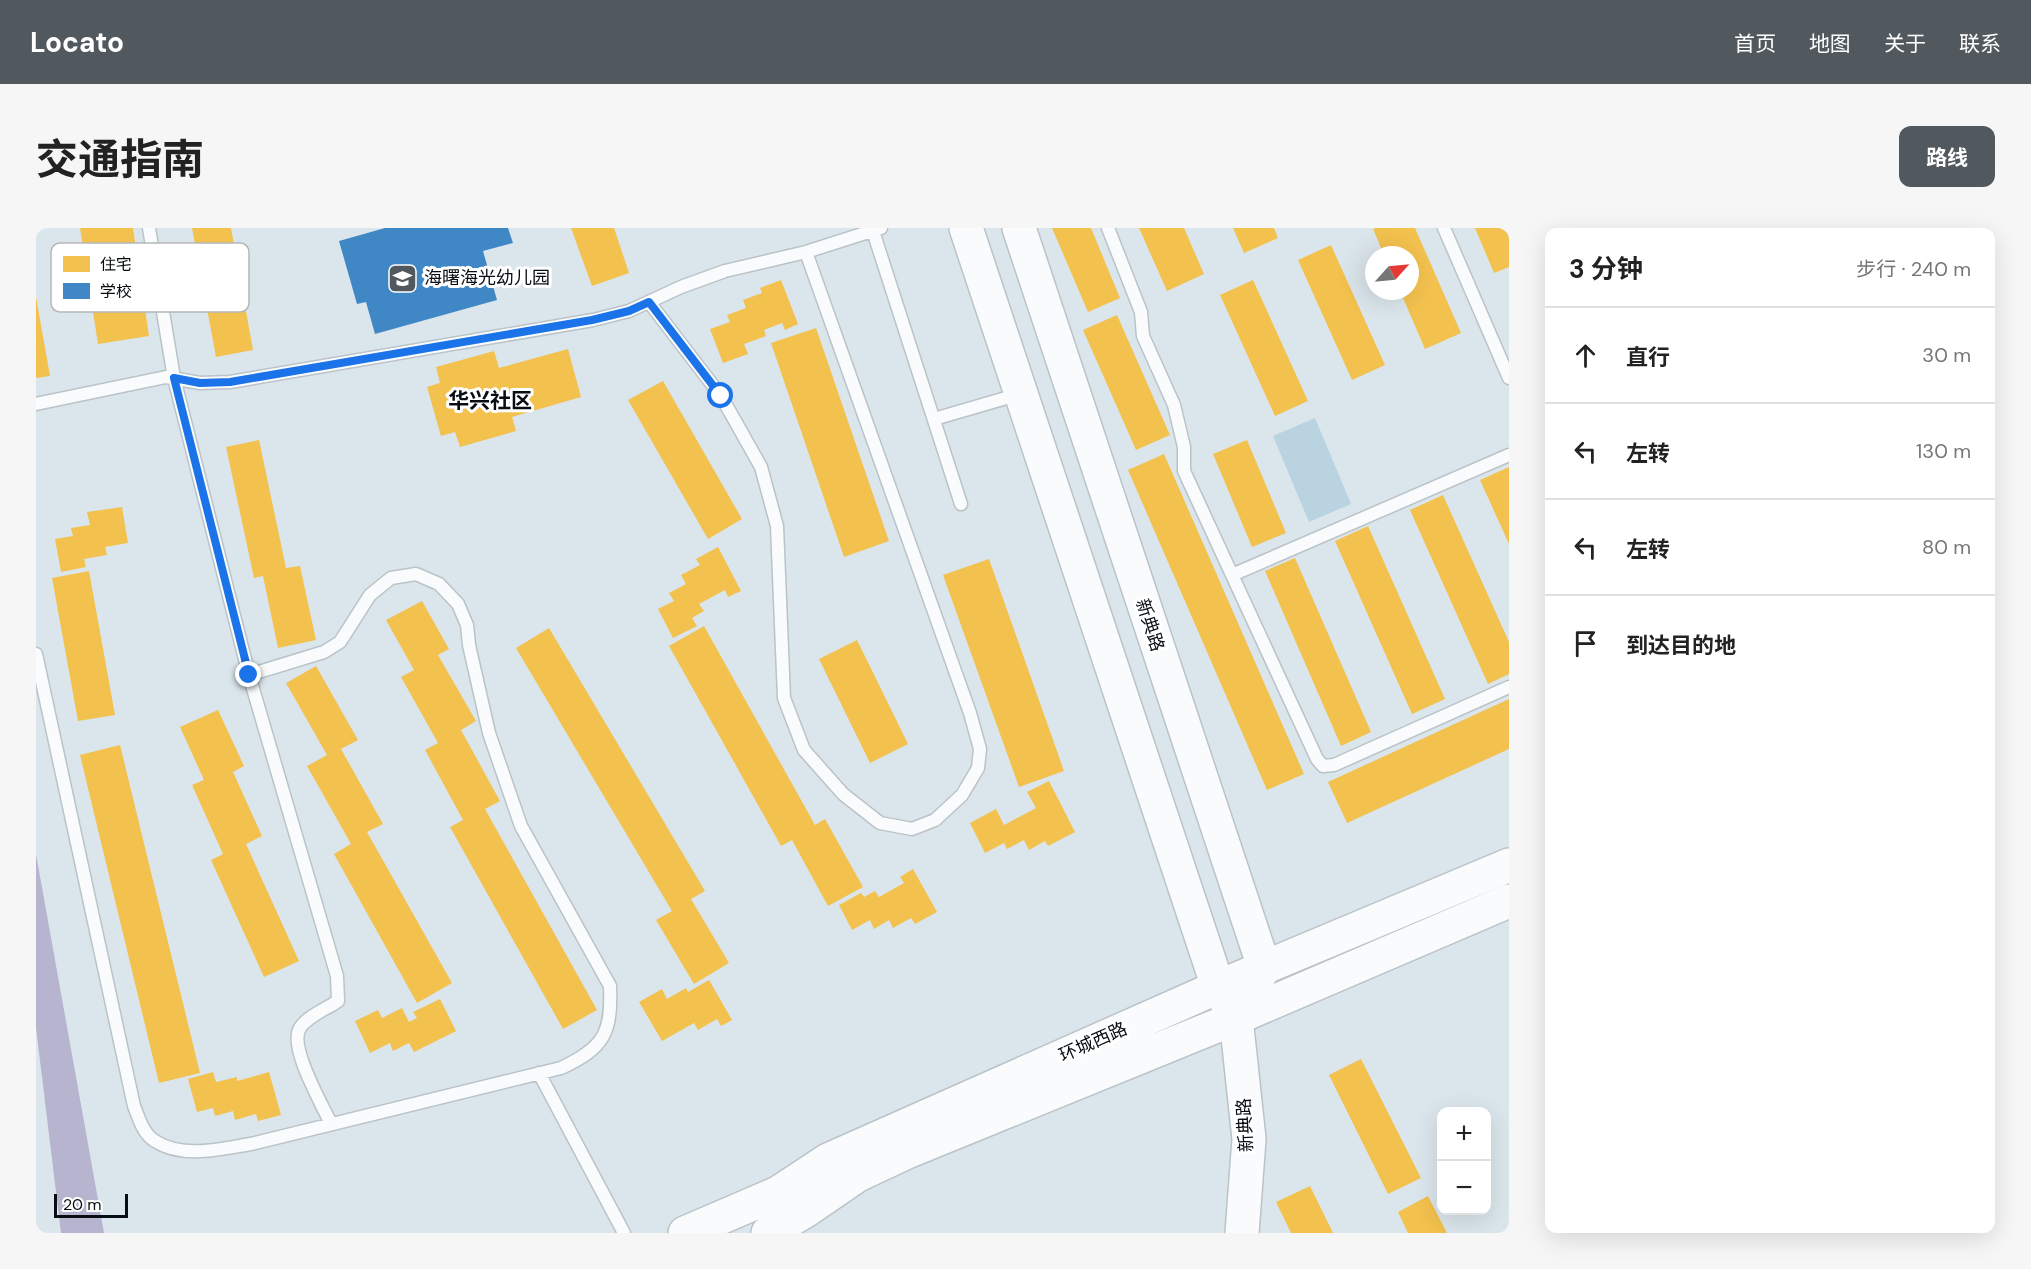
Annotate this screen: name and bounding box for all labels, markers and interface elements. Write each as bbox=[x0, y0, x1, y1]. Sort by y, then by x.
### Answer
text: Locato bbox=[30, 24, 124, 61]
text: 首页 bbox=[1734, 30, 1776, 58]
text: 地图 bbox=[1809, 30, 1851, 58]
text: 关于 bbox=[1884, 30, 1926, 58]
text: 联系 bbox=[1959, 30, 2001, 58]
button: 路线 bbox=[1899, 126, 1995, 187]
text: 交通指南 bbox=[36, 132, 204, 187]
legend bbox=[51, 243, 249, 312]
north arrow bbox=[1365, 246, 1419, 300]
text: 3 分钟 bbox=[1569, 252, 1643, 286]
text: 住宅 bbox=[100, 254, 132, 275]
text: 步行 · 240 m bbox=[1856, 256, 1971, 282]
school or university icon: 海曙海光幼儿园 bbox=[387, 262, 419, 294]
place label: 海曙海光幼儿园 bbox=[424, 266, 550, 290]
text: 学校 bbox=[100, 281, 132, 302]
icon: ahead bbox=[1569, 339, 1602, 372]
text: 30 m bbox=[1922, 342, 1971, 368]
text: 直行 bbox=[1626, 343, 1670, 372]
route start bbox=[707, 382, 733, 408]
district label: 华兴社区 bbox=[448, 387, 532, 415]
icon: left bbox=[1569, 435, 1602, 468]
text: 130 m bbox=[1916, 438, 1971, 464]
text: 左转 bbox=[1626, 439, 1670, 468]
icon: left bbox=[1569, 531, 1602, 564]
text: 80 m bbox=[1922, 534, 1971, 560]
text: 左转 bbox=[1626, 535, 1670, 564]
street label: 新典路 bbox=[1130, 596, 1170, 654]
icon: arrive bbox=[1569, 627, 1602, 660]
text: 到达目的地 bbox=[1626, 631, 1736, 660]
route end bbox=[235, 661, 261, 687]
street label: 环城西路 bbox=[1055, 1016, 1131, 1068]
street label: 新典路 bbox=[1232, 1097, 1258, 1153]
map controls bbox=[1437, 1107, 1491, 1215]
button: + bbox=[1437, 1107, 1491, 1161]
button: − bbox=[1437, 1161, 1491, 1215]
scale bar bbox=[54, 1191, 128, 1218]
text: 20 m bbox=[63, 1194, 102, 1215]

